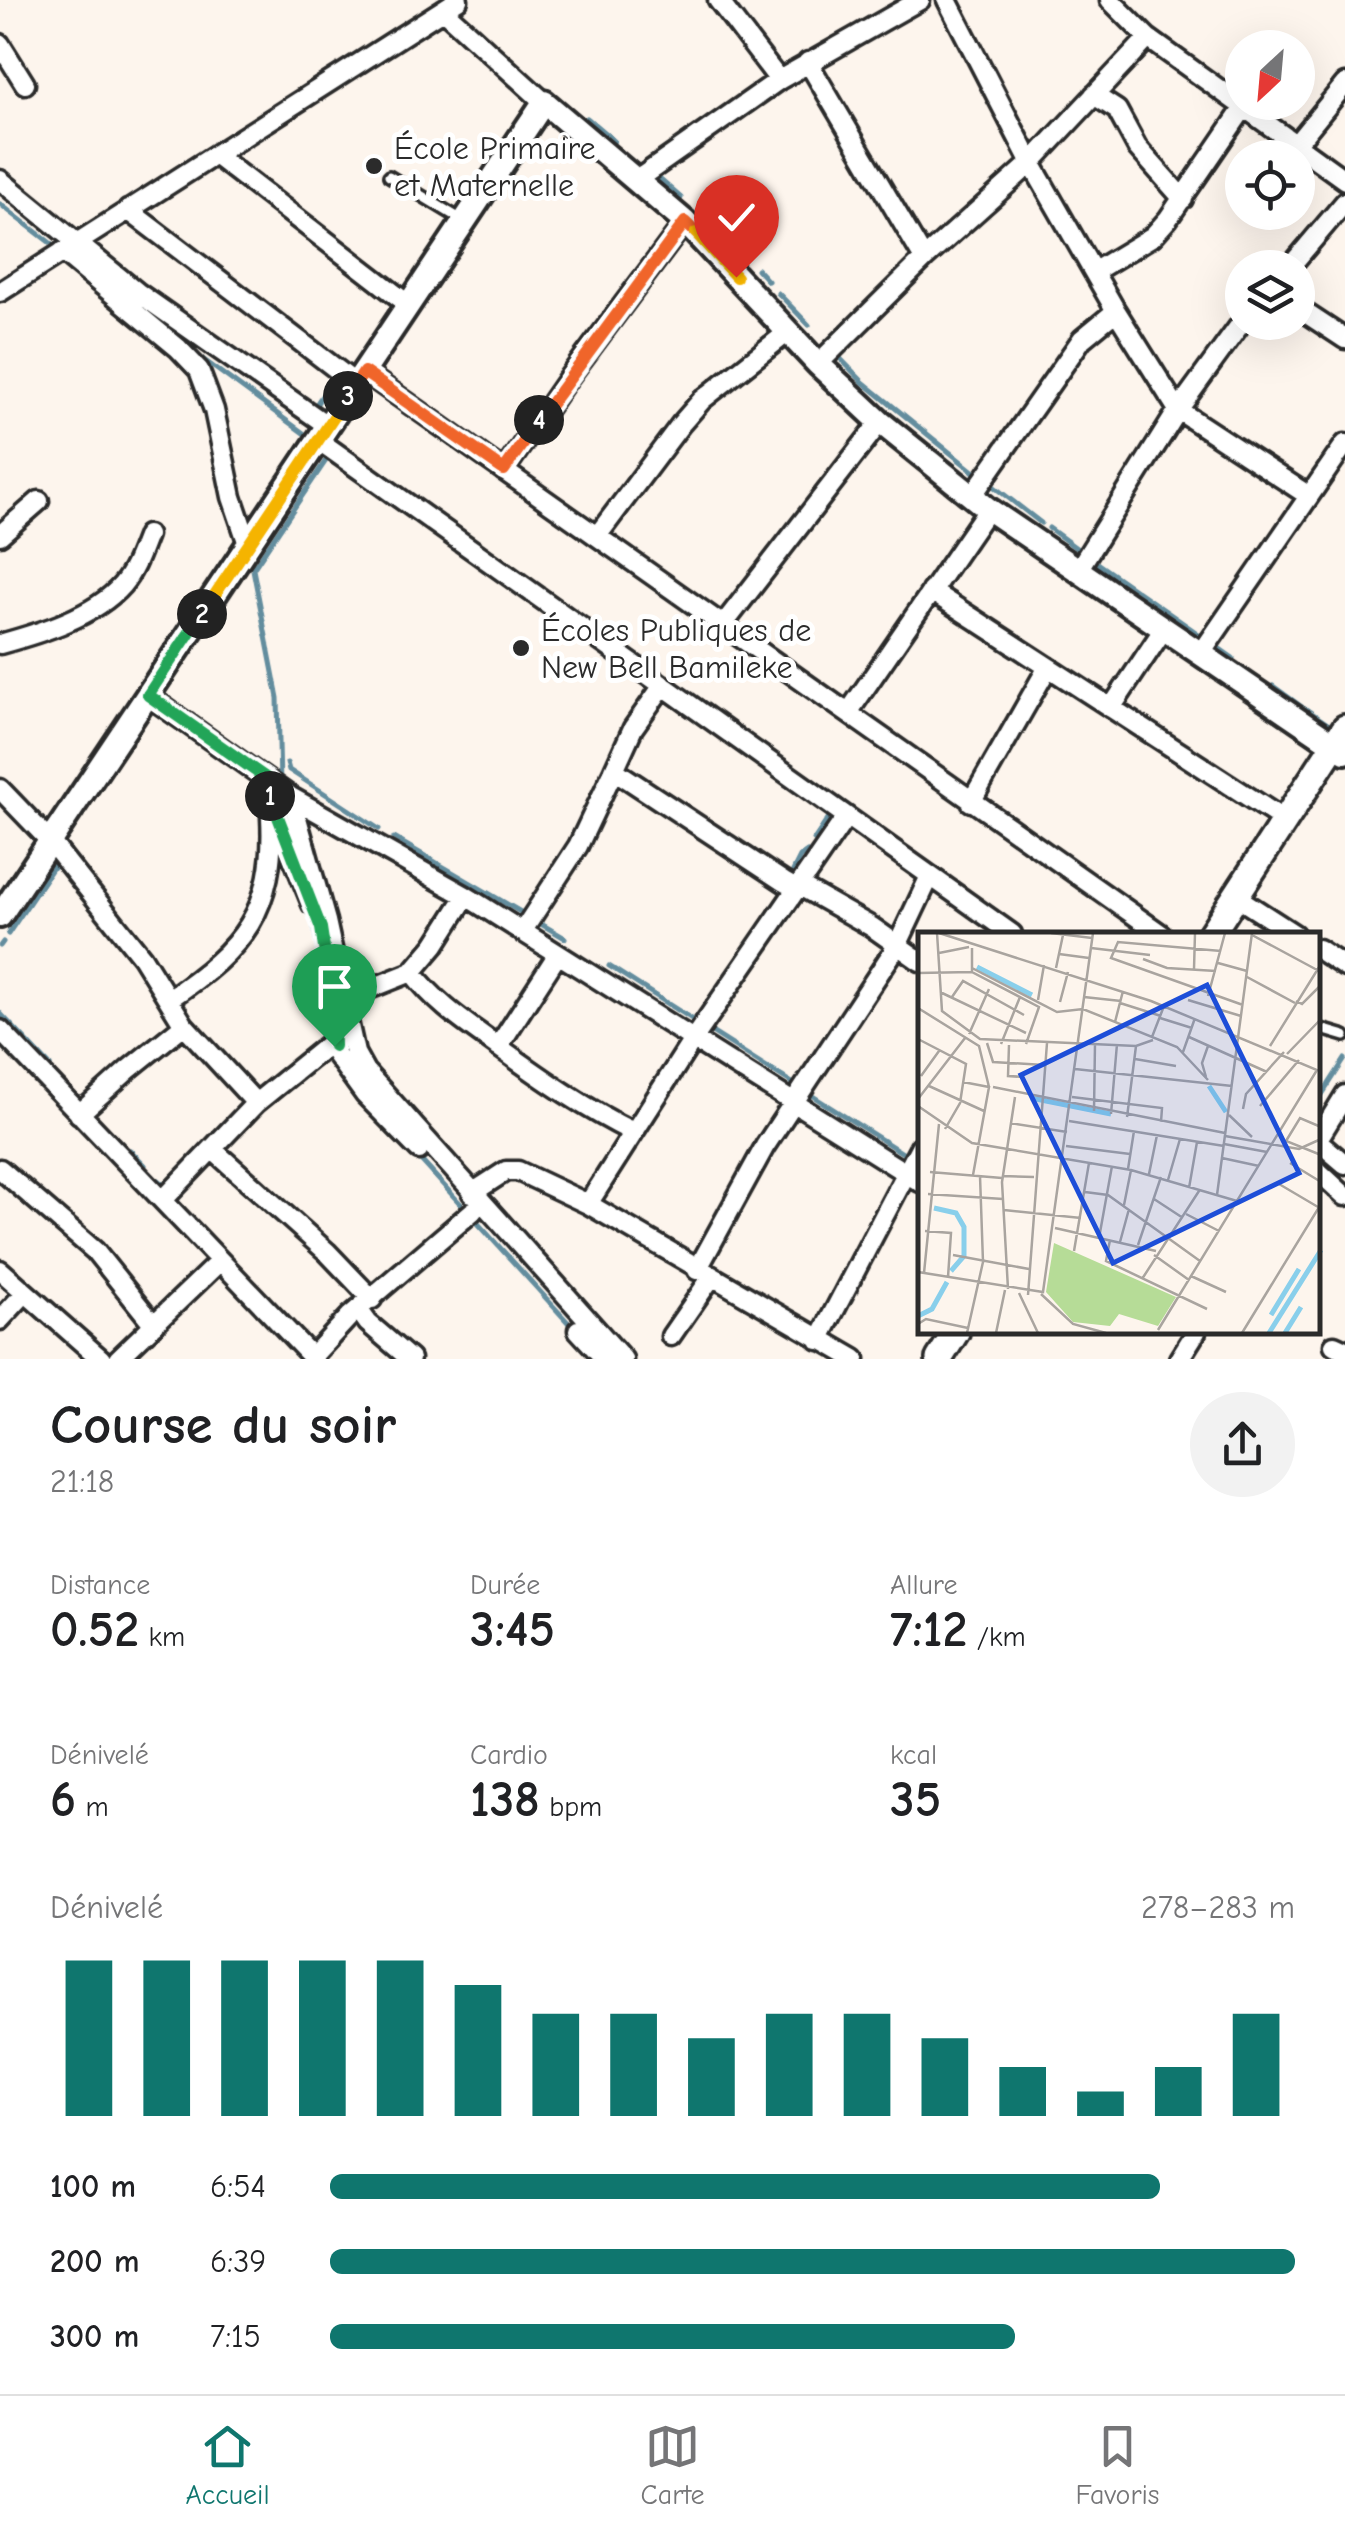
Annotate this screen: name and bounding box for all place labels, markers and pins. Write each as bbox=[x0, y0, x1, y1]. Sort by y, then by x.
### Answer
place label: École Primaire et Maternelle bbox=[394, 130, 596, 204]
marker: École Primaire et Maternelle bbox=[363, 155, 385, 177]
pin bbox=[694, 175, 779, 278]
pin: 3 bbox=[323, 371, 373, 421]
pin: 4 bbox=[514, 395, 564, 445]
pin: 2 bbox=[177, 589, 227, 639]
place label: Écoles Publiques de New Bell Bamileke bbox=[541, 612, 811, 686]
marker: Écoles Publiques de New Bell Bamileke bbox=[510, 637, 532, 659]
pin: 1 bbox=[245, 771, 295, 821]
pin bbox=[292, 944, 377, 1047]

